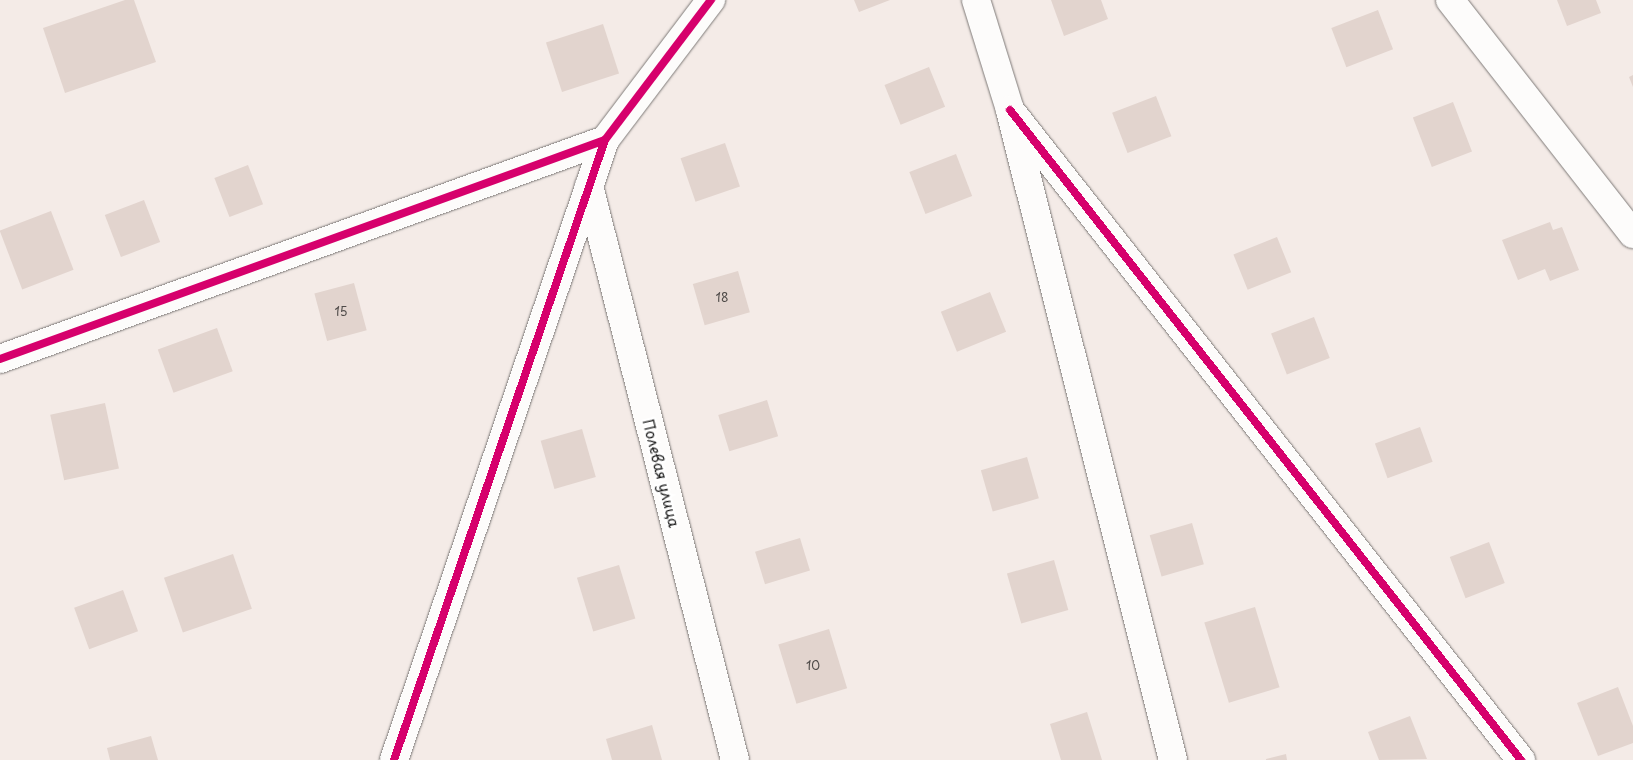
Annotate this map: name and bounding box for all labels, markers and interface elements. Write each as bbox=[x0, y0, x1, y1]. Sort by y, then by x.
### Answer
house number: 18 bbox=[716, 291, 728, 305]
house number: 15 bbox=[334, 305, 348, 319]
street label: Полевая улица bbox=[640, 417, 684, 529]
house number: 10 bbox=[806, 659, 820, 673]

